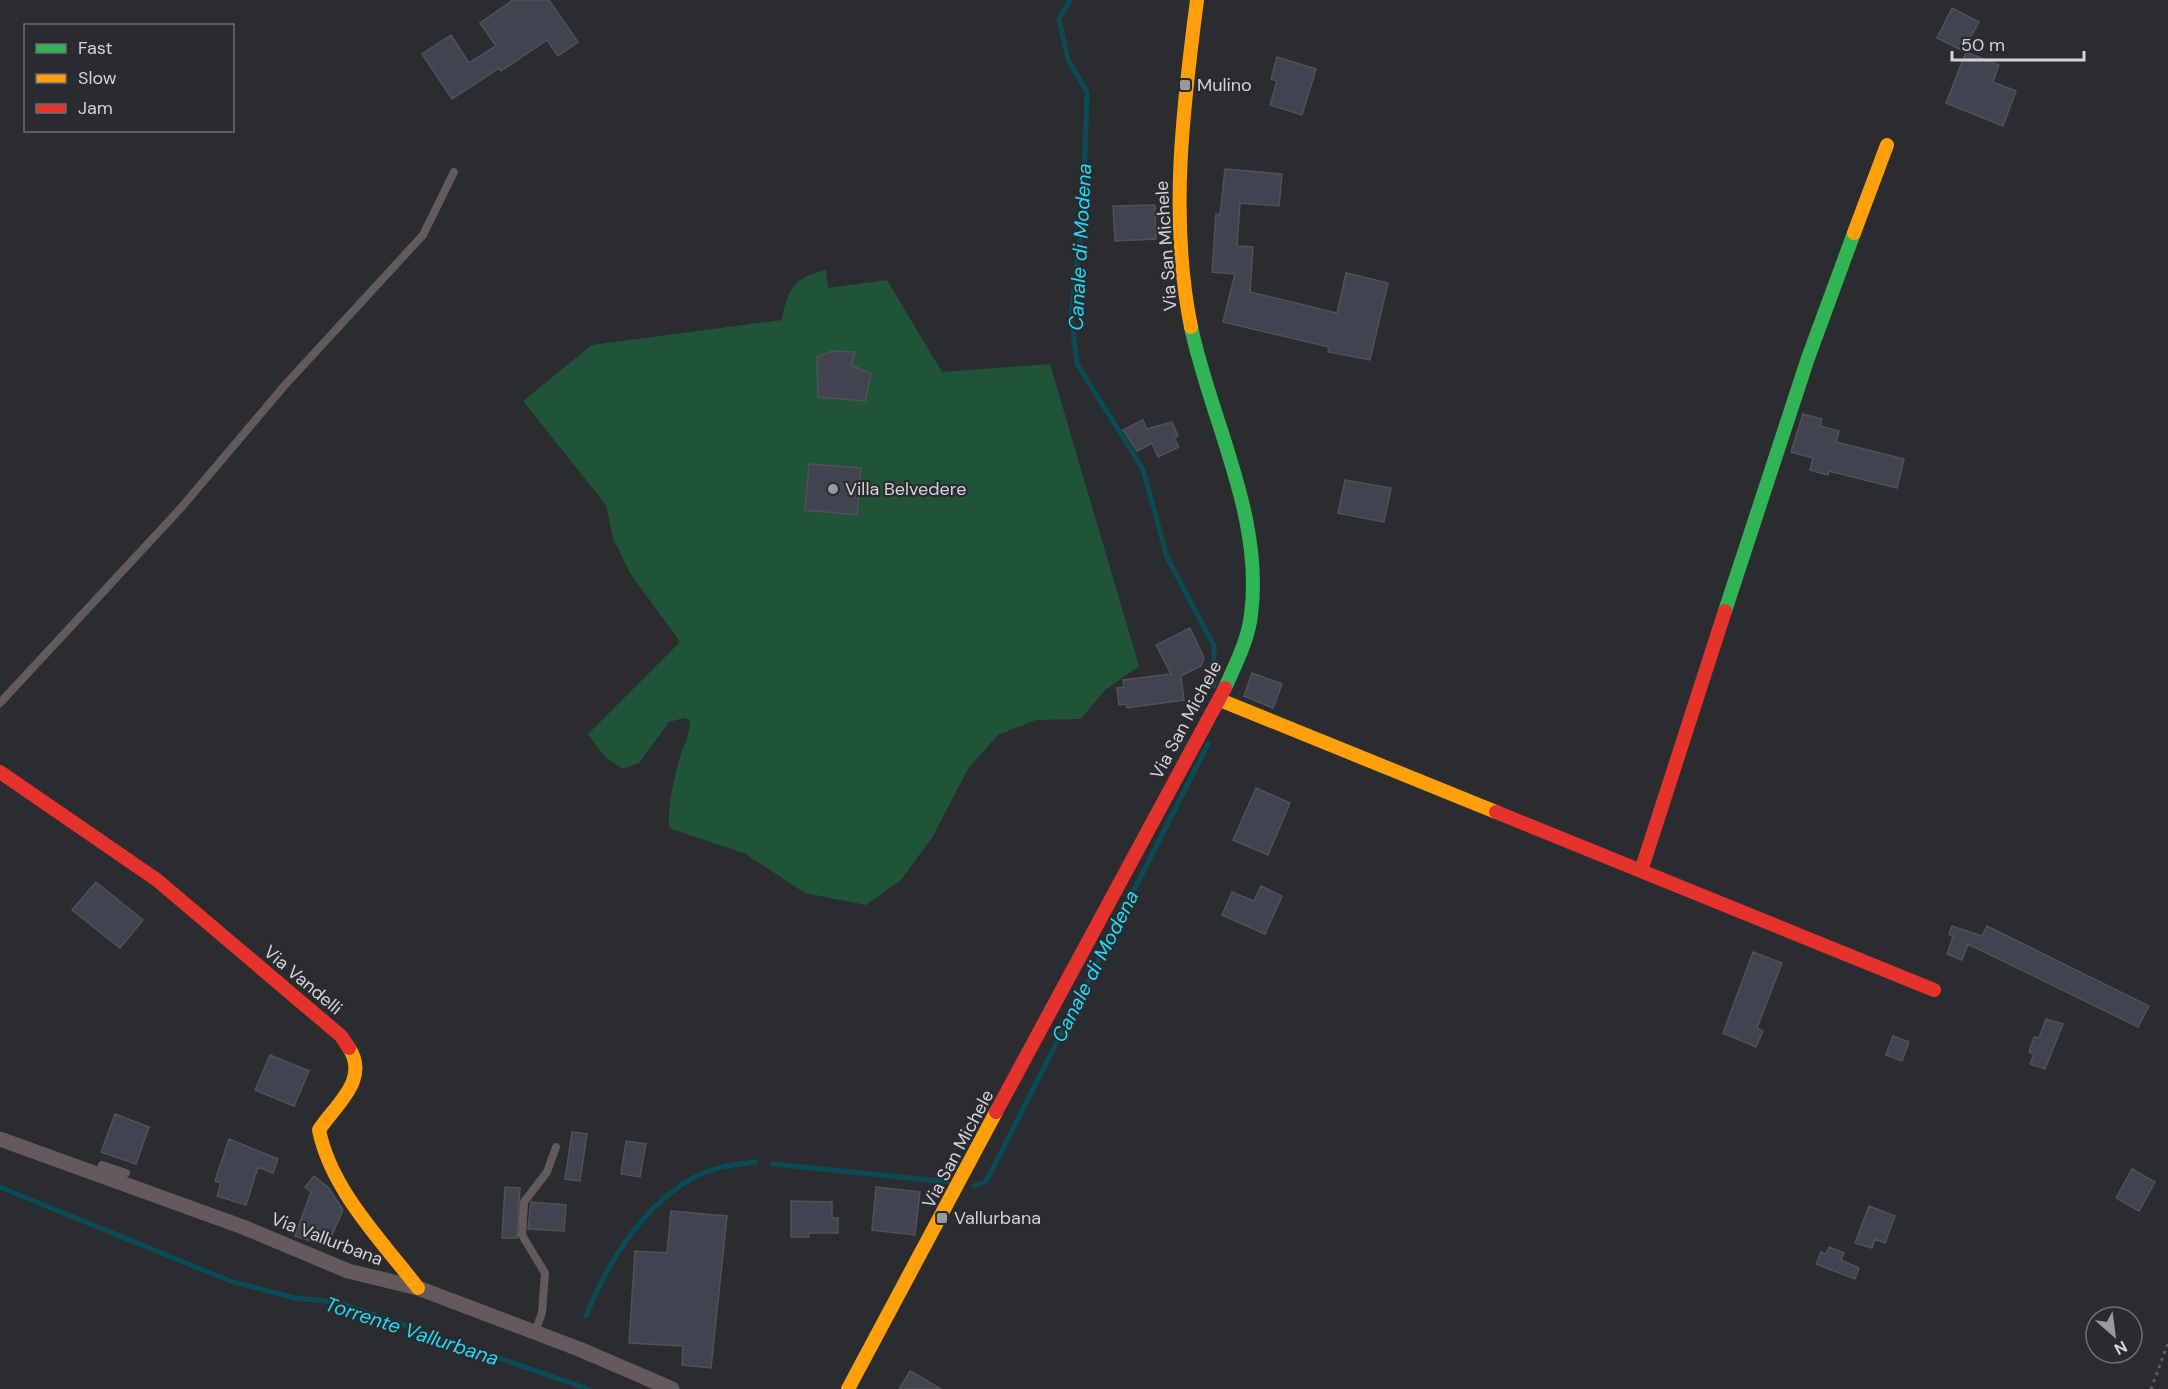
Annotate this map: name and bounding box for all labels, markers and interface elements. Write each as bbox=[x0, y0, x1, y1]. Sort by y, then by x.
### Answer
legend bbox=[24, 24, 234, 132]
scale bar bbox=[1952, 24, 2084, 62]
text: 50 m bbox=[1961, 33, 2005, 57]
text: Fast bbox=[78, 36, 113, 60]
text: Slow bbox=[78, 66, 117, 90]
place label: Mulino bbox=[1197, 73, 1252, 97]
marker: Mulino bbox=[1178, 78, 1192, 92]
text: Jam bbox=[78, 96, 113, 120]
water label: Canale di Modena bbox=[1063, 163, 1097, 331]
street label: Via San Michele bbox=[1149, 180, 1183, 312]
place label: Villa Belvedere bbox=[845, 477, 966, 501]
marker: Villa Belvedere bbox=[826, 482, 840, 496]
street label: Via San Michele bbox=[1145, 657, 1227, 783]
water label: Canale di Modena bbox=[1045, 885, 1145, 1047]
street label: Via Vandelli bbox=[259, 940, 347, 1020]
street label: Via San Michele bbox=[917, 1086, 999, 1212]
place label: Vallurbana bbox=[954, 1206, 1041, 1230]
street label: Via Vallurbana bbox=[268, 1207, 386, 1271]
marker: Vallurbana bbox=[935, 1211, 949, 1225]
water label: Torrente Vallurbana bbox=[322, 1291, 502, 1371]
north arrow bbox=[2084, 1305, 2144, 1365]
text: N bbox=[2111, 1336, 2131, 1360]

